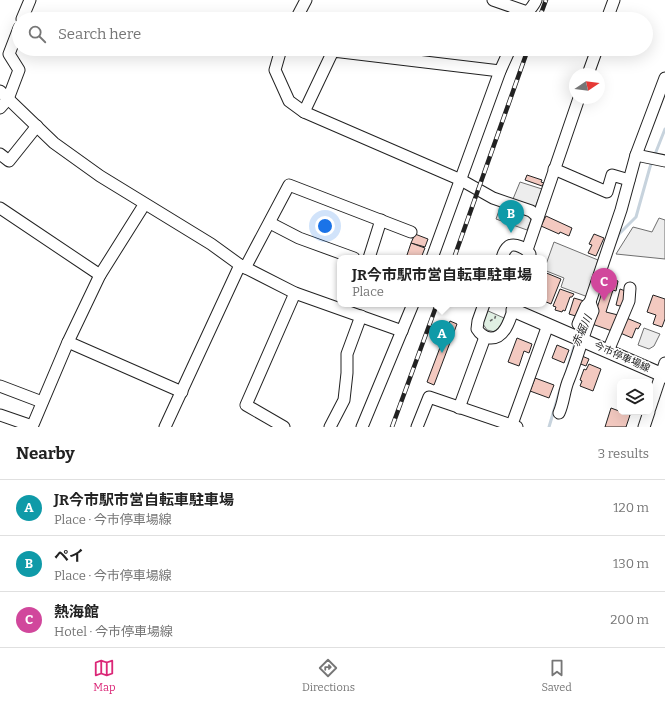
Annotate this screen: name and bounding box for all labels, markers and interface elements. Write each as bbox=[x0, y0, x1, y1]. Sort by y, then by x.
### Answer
search box bbox=[12, 12, 653, 56]
icon: search bbox=[26, 23, 48, 45]
text: Search here bbox=[58, 25, 141, 43]
north arrow bbox=[569, 68, 605, 104]
pin: B bbox=[498, 200, 524, 233]
your location bbox=[315, 216, 335, 236]
popup bbox=[337, 255, 547, 307]
text: JR今市駅市営自転車駐車場 bbox=[352, 266, 532, 284]
pin: C bbox=[591, 268, 617, 301]
text: Place bbox=[352, 284, 384, 299]
water label: 赤堀川 bbox=[569, 312, 595, 349]
pin: A bbox=[429, 320, 455, 353]
street label: 今市停車場線 bbox=[592, 339, 652, 375]
map controls bbox=[617, 379, 653, 415]
button: layers bbox=[617, 379, 653, 415]
text: Nearby bbox=[16, 443, 75, 464]
text: 3 results bbox=[598, 446, 649, 461]
text: JR今市駅市営自転車駐車場 bbox=[54, 491, 234, 509]
text: A bbox=[24, 500, 34, 515]
text: 120 m bbox=[613, 500, 649, 515]
text: Place · 今市停車場線 bbox=[54, 512, 172, 527]
text: ペイ bbox=[54, 547, 84, 565]
text: B bbox=[25, 556, 33, 571]
text: 130 m bbox=[613, 556, 649, 571]
text: Place · 今市停車場線 bbox=[54, 568, 172, 583]
text: 熱海館 bbox=[54, 603, 99, 621]
text: C bbox=[25, 612, 33, 627]
text: 200 m bbox=[610, 612, 649, 627]
text: Hotel · 今市停車場線 bbox=[54, 624, 173, 639]
tab: Map bbox=[93, 657, 115, 694]
tab: Directions bbox=[302, 657, 355, 694]
tab: Saved bbox=[541, 657, 572, 694]

